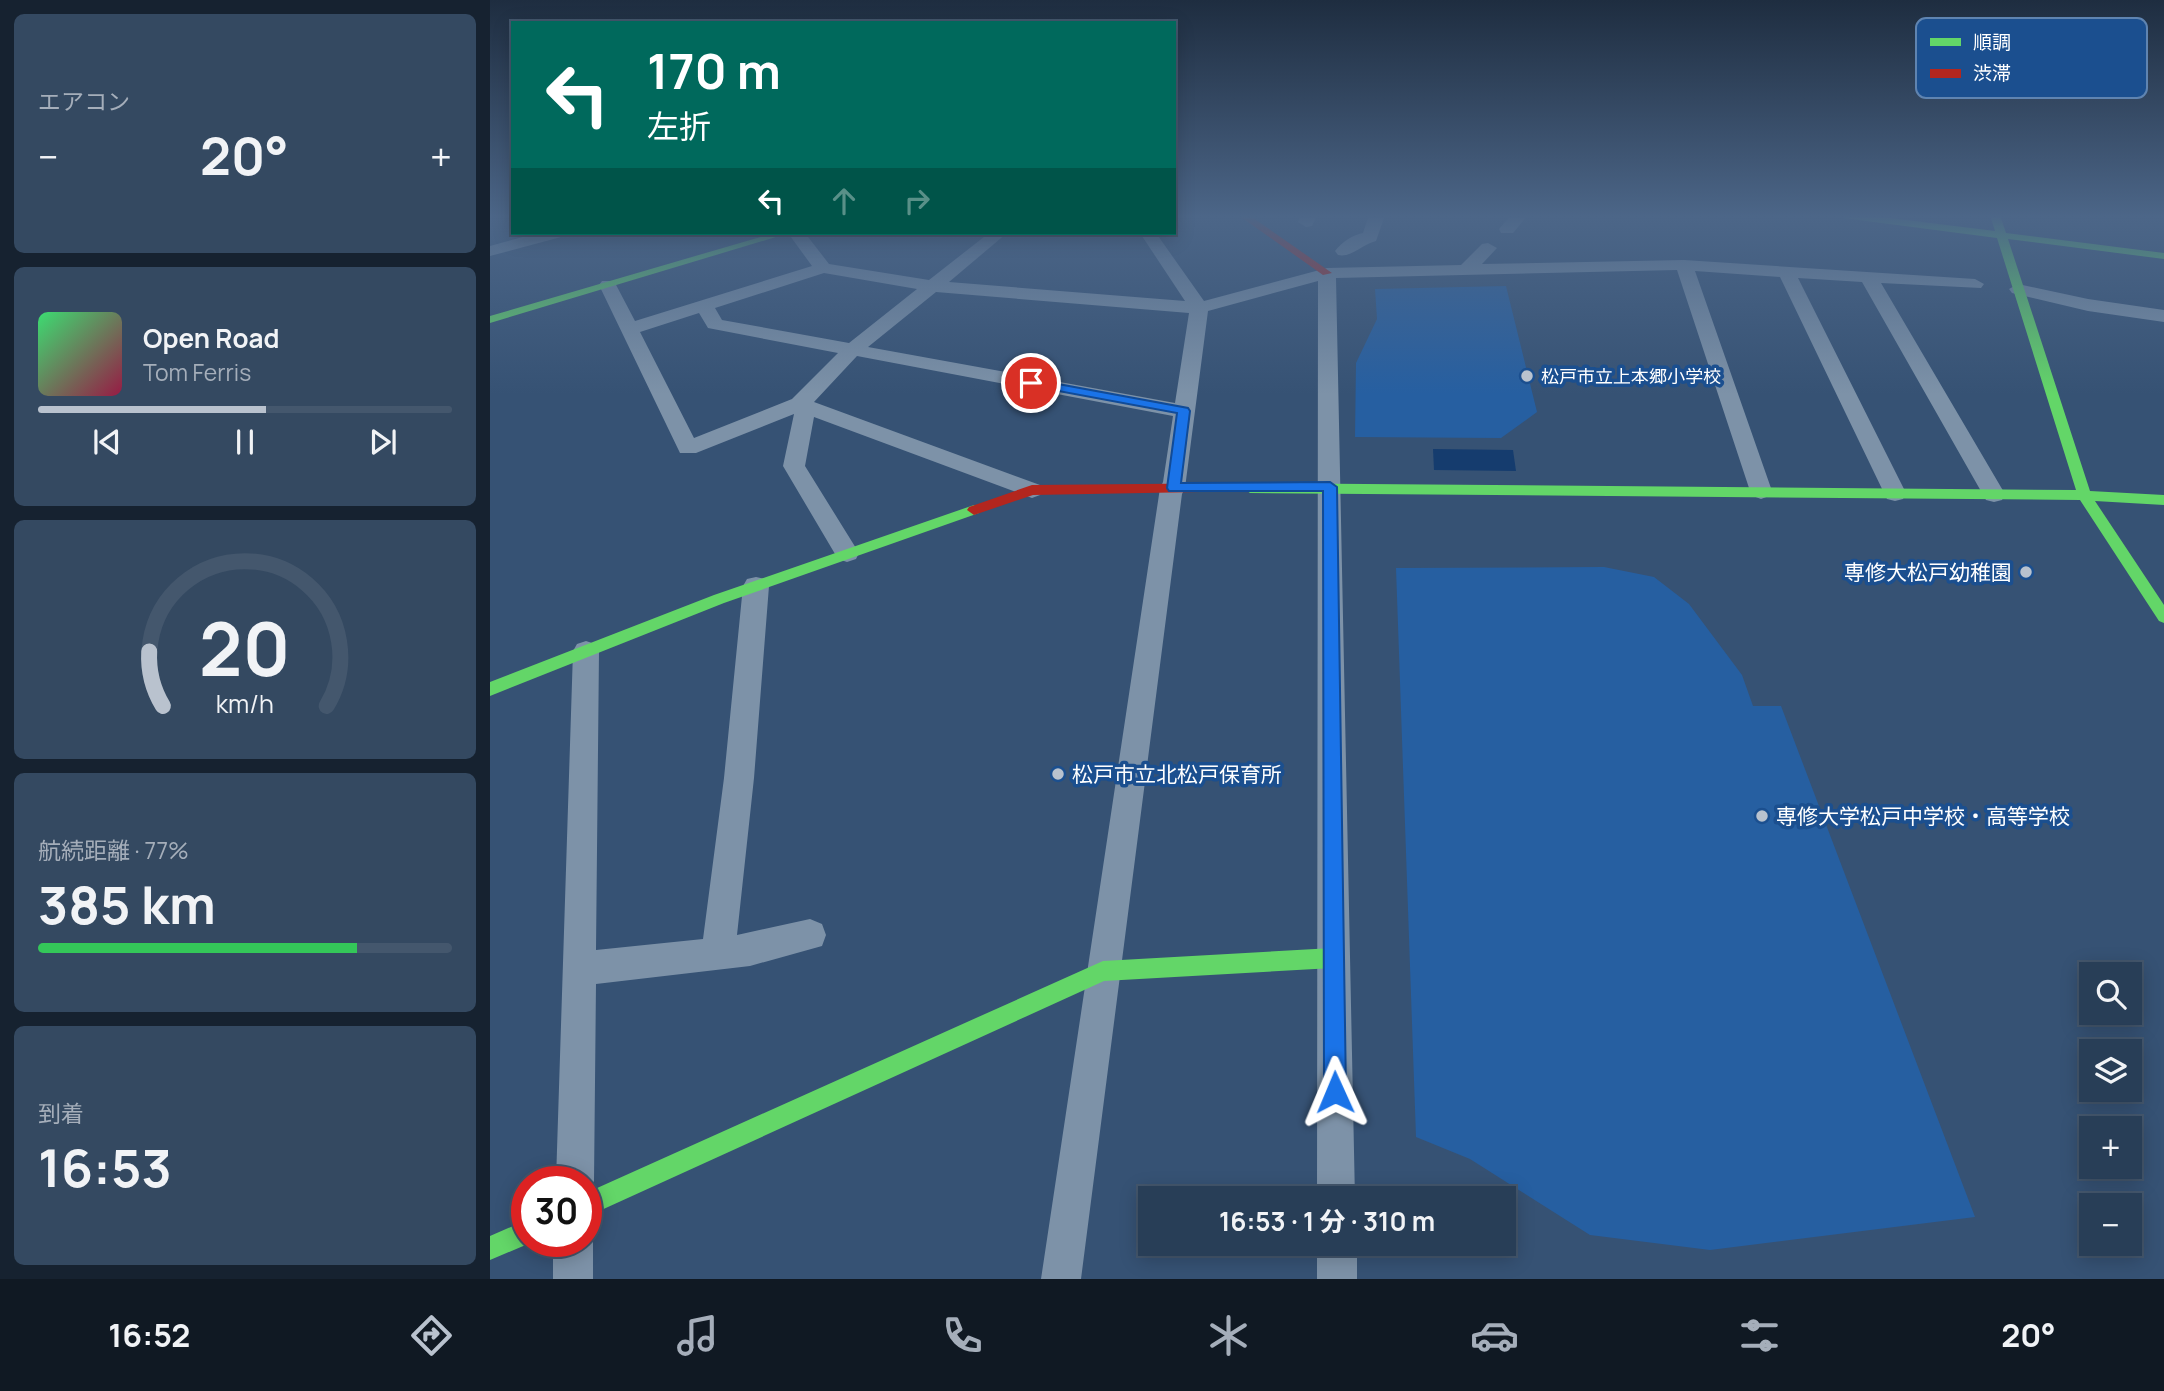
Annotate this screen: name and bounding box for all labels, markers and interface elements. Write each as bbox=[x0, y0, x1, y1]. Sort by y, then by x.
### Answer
legend bbox=[1916, 18, 2147, 98]
text: 順調 bbox=[1973, 29, 2011, 55]
text: 170 m bbox=[647, 37, 781, 104]
icon: left bbox=[532, 49, 623, 140]
text: 渋滞 bbox=[1973, 60, 2011, 86]
text: エアコン bbox=[38, 85, 130, 117]
text: 左折 bbox=[647, 104, 711, 148]
text: 20° bbox=[200, 120, 289, 191]
text: − bbox=[38, 130, 59, 182]
text: + bbox=[430, 130, 452, 182]
icon: left bbox=[752, 182, 790, 220]
icon: ahead bbox=[825, 182, 863, 220]
icon: right bbox=[898, 182, 936, 220]
text: Open Road bbox=[143, 320, 279, 356]
pin bbox=[1001, 353, 1061, 413]
text: Tom Ferris bbox=[143, 356, 251, 388]
icon: arrive bbox=[1012, 364, 1050, 402]
place label: 松戸市立上本郷小学校 bbox=[1541, 364, 1721, 388]
marker: 松戸市立上本郷小学校 bbox=[1519, 368, 1535, 384]
icon: previous bbox=[88, 423, 126, 461]
icon: pause bbox=[226, 423, 264, 461]
icon: next bbox=[364, 423, 402, 461]
place label: 専修大松戸幼稚園 bbox=[1844, 558, 2012, 586]
marker: 専修大松戸幼稚園 bbox=[2018, 564, 2034, 580]
text: 20 bbox=[199, 598, 291, 698]
text: km/h bbox=[216, 685, 274, 720]
place label: 松戸市立北松戸保育所 bbox=[1072, 760, 1282, 788]
marker: 松戸市立北松戸保育所 bbox=[1050, 766, 1066, 782]
place label: 専修大学松戸中学校・高等学校 bbox=[1776, 802, 2070, 830]
marker: 専修大学松戸中学校・高等学校 bbox=[1754, 808, 1770, 824]
text: 航続距離 · 77% bbox=[38, 834, 189, 866]
text: 385 km bbox=[38, 869, 216, 940]
map controls bbox=[2079, 962, 2142, 1256]
button: search bbox=[2079, 962, 2142, 1025]
button: layers bbox=[2079, 1039, 2142, 1102]
position arrow bbox=[1298, 1055, 1372, 1129]
text: 到着 bbox=[38, 1097, 84, 1129]
button: + bbox=[2079, 1116, 2142, 1179]
text: 16:53 bbox=[38, 1132, 172, 1203]
speed limit sign: 30 bbox=[511, 1166, 602, 1257]
button: − bbox=[2079, 1193, 2142, 1256]
text: 16:53 · 1 分 · 310 m bbox=[1219, 1203, 1435, 1239]
icon: directions bbox=[407, 1311, 456, 1360]
icon: music bbox=[673, 1311, 722, 1360]
icon: phone bbox=[938, 1311, 987, 1360]
icon: climate bbox=[1204, 1311, 1253, 1360]
icon: car bbox=[1470, 1311, 1519, 1360]
icon: filters bbox=[1735, 1311, 1784, 1360]
text: 16:52 bbox=[108, 1313, 190, 1357]
text: 20° bbox=[2001, 1313, 2056, 1357]

